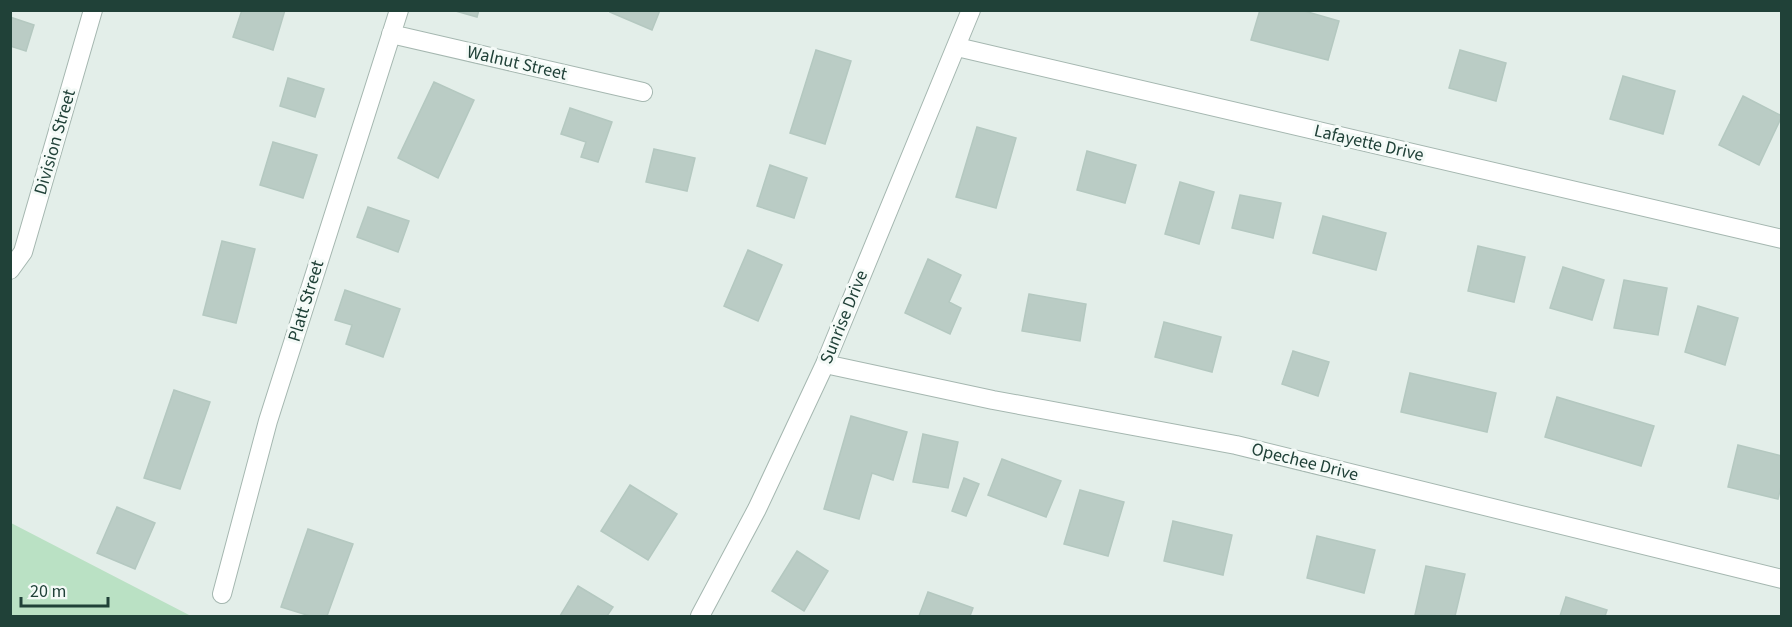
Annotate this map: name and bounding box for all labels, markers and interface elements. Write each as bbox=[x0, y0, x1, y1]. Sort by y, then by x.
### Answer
street label: Walnut Street bbox=[465, 39, 569, 87]
street label: Division Street bbox=[28, 86, 82, 198]
street label: Lafayette Drive bbox=[1312, 118, 1426, 168]
street label: Platt Street bbox=[282, 257, 330, 345]
street label: Sunrise Drive bbox=[814, 266, 874, 368]
street label: Opechee Drive bbox=[1249, 437, 1361, 487]
scale bar bbox=[21, 570, 108, 608]
text: 20 m bbox=[30, 579, 66, 604]

